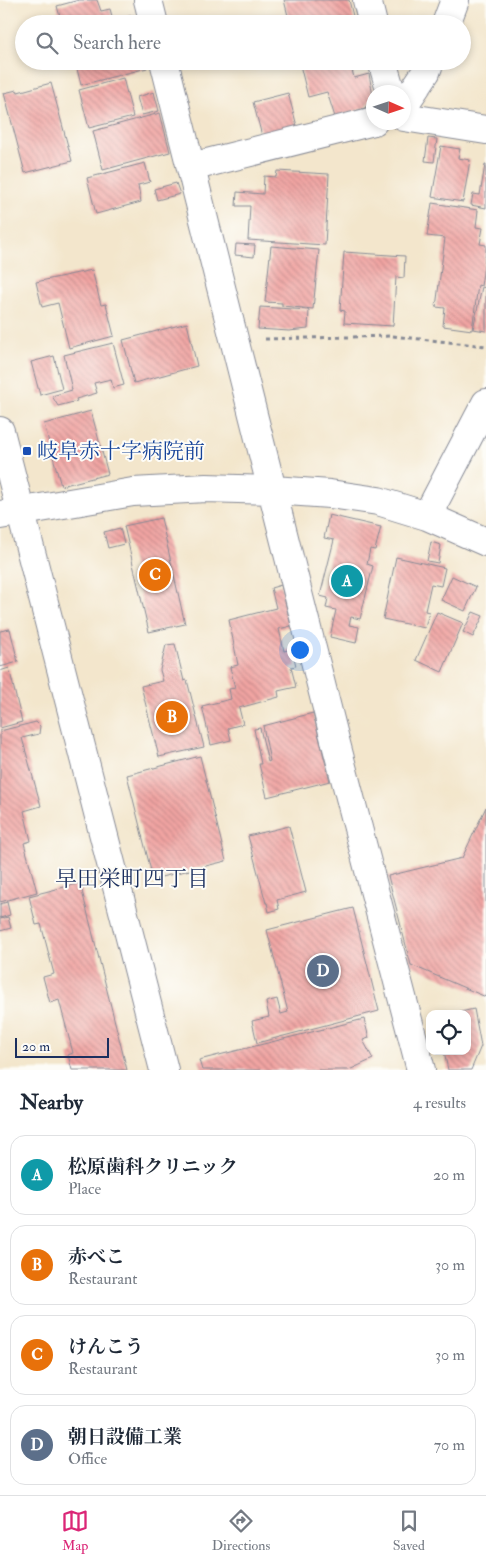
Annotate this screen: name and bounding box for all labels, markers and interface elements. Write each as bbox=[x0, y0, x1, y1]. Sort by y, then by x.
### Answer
search box bbox=[15, 15, 471, 70]
icon: search bbox=[33, 29, 61, 57]
text: Search here bbox=[73, 31, 161, 55]
north arrow bbox=[366, 85, 411, 130]
place label: 岐阜赤十字病院前 bbox=[37, 438, 205, 465]
marker: 岐阜赤十字病院前 bbox=[21, 445, 33, 457]
pin: C bbox=[139, 556, 171, 594]
pin: A bbox=[331, 562, 363, 600]
your location bbox=[287, 637, 313, 663]
pin: B bbox=[156, 698, 188, 736]
district label: 早田栄町四丁目 bbox=[55, 865, 209, 893]
pin: D bbox=[307, 952, 339, 990]
map controls bbox=[426, 1010, 471, 1055]
button: locate bbox=[426, 1010, 471, 1055]
scale bar bbox=[15, 1035, 109, 1058]
text: 20 m bbox=[22, 1038, 50, 1055]
text: Nearby bbox=[20, 1089, 83, 1116]
text: 4 results bbox=[413, 1093, 466, 1113]
text: 松原歯科クリニック bbox=[68, 1155, 238, 1179]
text: A bbox=[32, 1165, 42, 1185]
text: 20 m bbox=[433, 1165, 465, 1185]
text: Place bbox=[68, 1179, 101, 1199]
text: 赤べこ bbox=[68, 1245, 125, 1269]
text: B bbox=[32, 1255, 42, 1275]
text: 30 m bbox=[435, 1255, 465, 1275]
text: Restaurant bbox=[68, 1269, 137, 1289]
text: けんこう bbox=[68, 1335, 144, 1359]
text: C bbox=[31, 1345, 43, 1365]
text: 30 m bbox=[435, 1345, 465, 1365]
text: Restaurant bbox=[68, 1359, 137, 1379]
text: 朝日設備工業 bbox=[68, 1425, 182, 1449]
text: D bbox=[30, 1435, 44, 1455]
text: 70 m bbox=[434, 1435, 465, 1455]
text: Office bbox=[68, 1449, 107, 1469]
tab: Map bbox=[61, 1507, 89, 1554]
tab: Directions bbox=[212, 1507, 270, 1554]
tab: Saved bbox=[393, 1507, 425, 1554]

